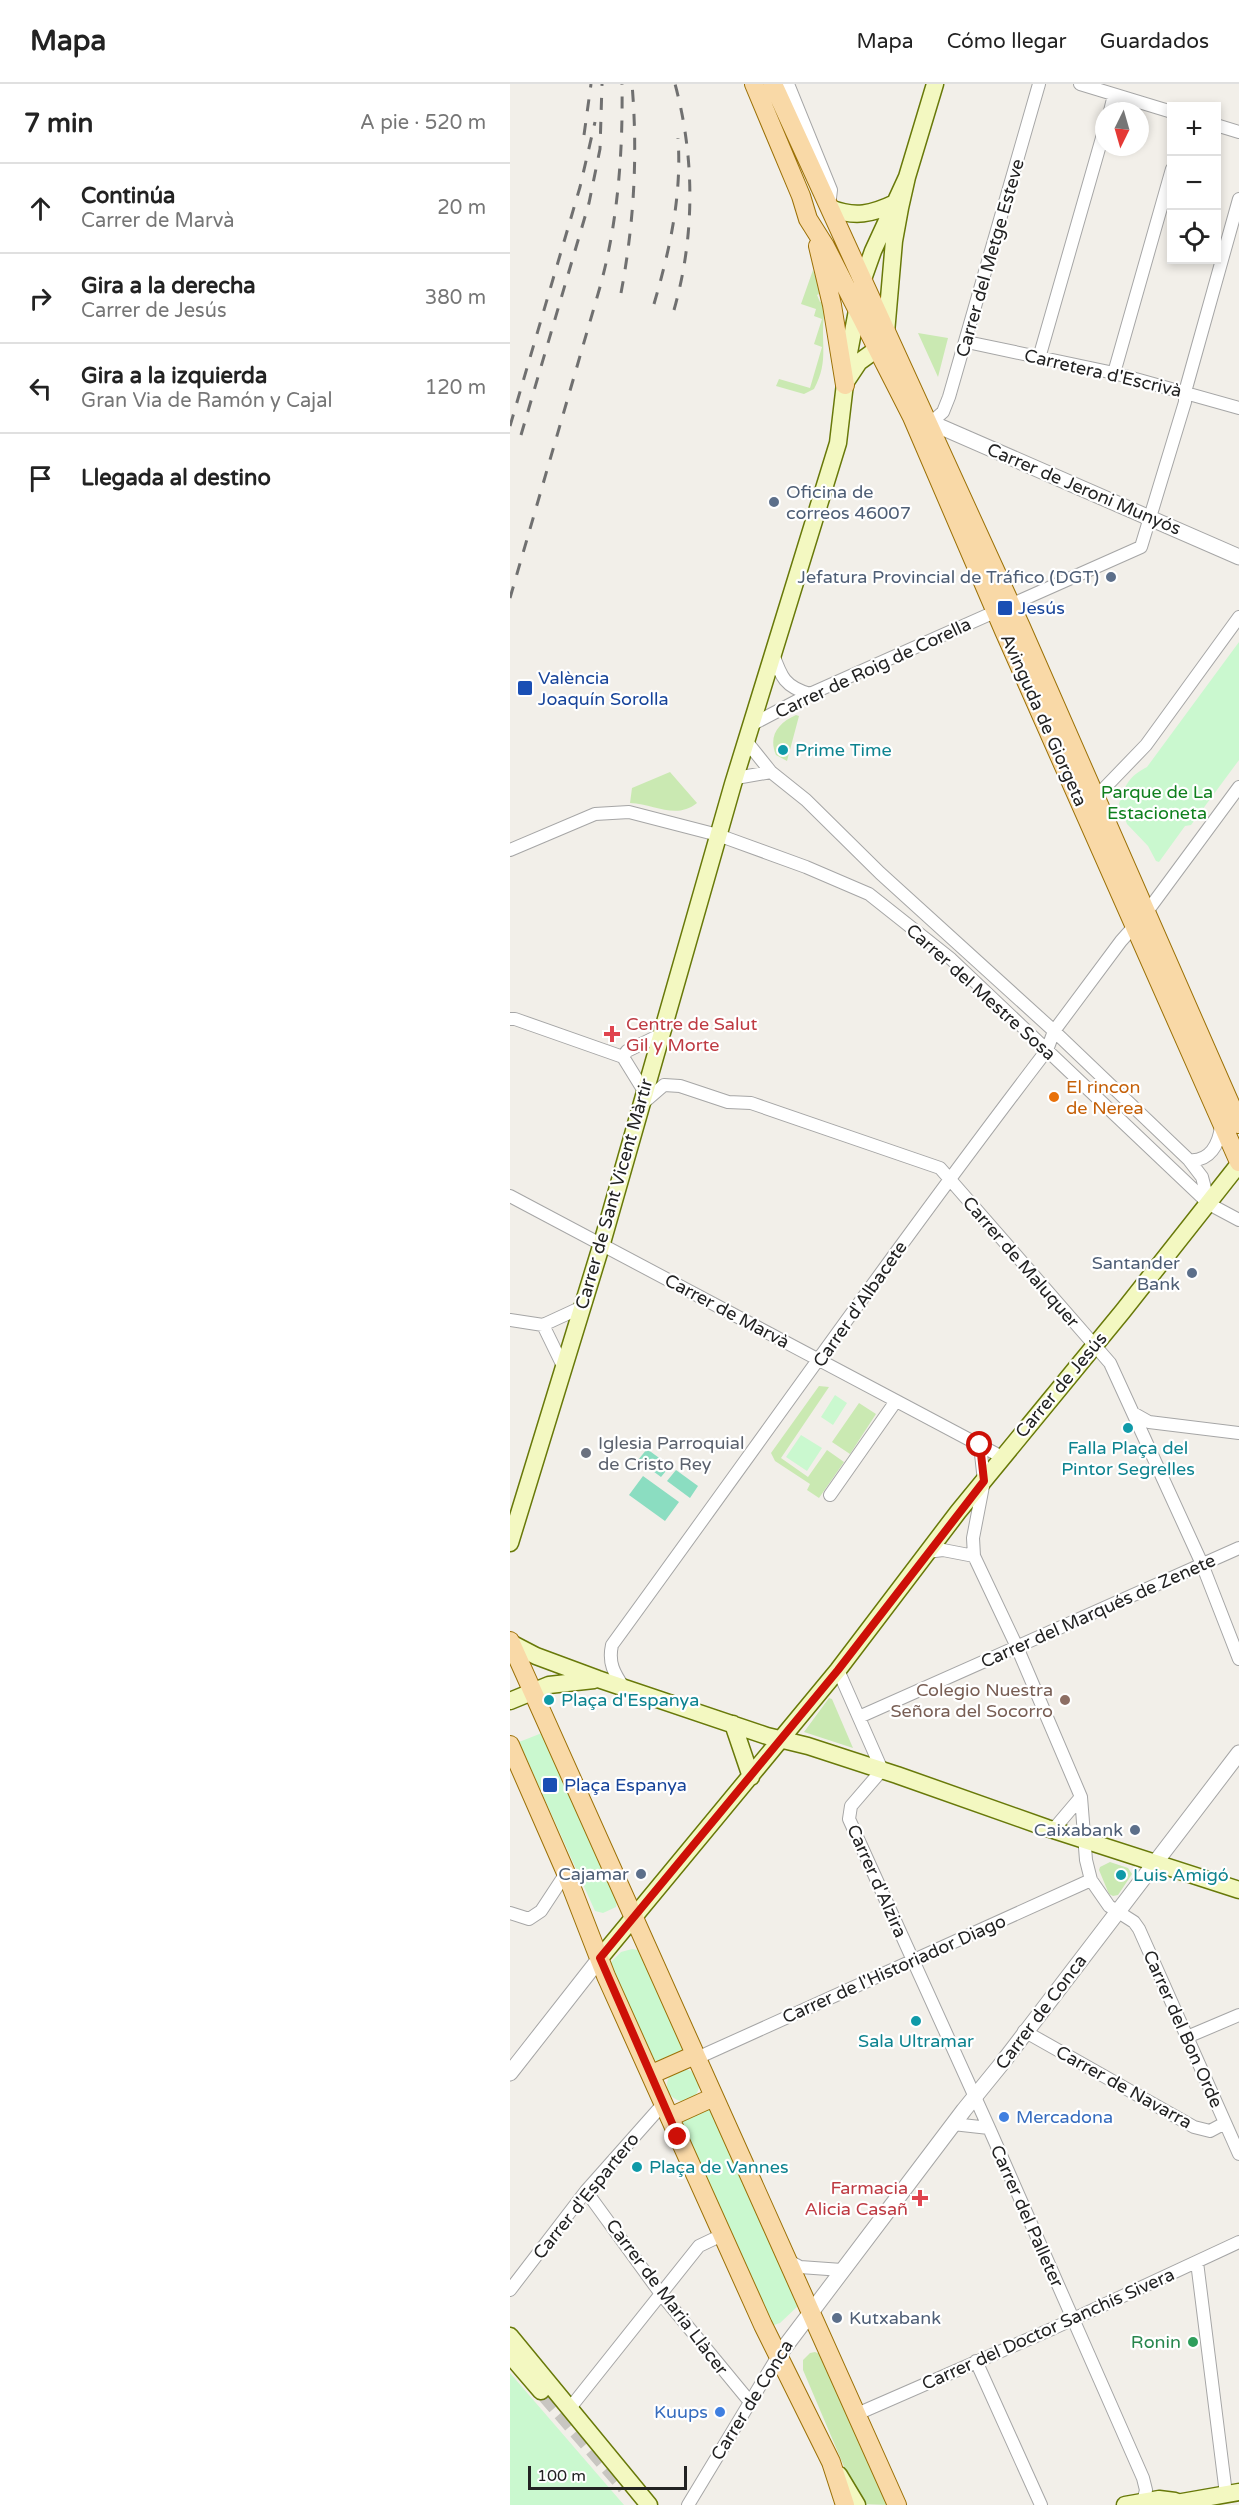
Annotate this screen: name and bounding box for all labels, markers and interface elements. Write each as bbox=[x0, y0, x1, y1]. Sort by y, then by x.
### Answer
text: Mapa bbox=[30, 24, 106, 58]
text: Mapa bbox=[856, 29, 914, 54]
text: Cómo llegar bbox=[947, 29, 1067, 54]
text: Guardados bbox=[1100, 29, 1209, 54]
north arrow bbox=[1095, 102, 1149, 156]
map controls bbox=[1167, 102, 1221, 264]
button: + bbox=[1167, 102, 1221, 156]
text: 7 min bbox=[24, 108, 93, 139]
text: A pie · 520 m bbox=[360, 111, 486, 135]
street label: Carrer del Metge Esteve bbox=[951, 156, 1029, 360]
button: − bbox=[1167, 156, 1221, 210]
text: Continúa bbox=[81, 183, 175, 209]
icon: ahead bbox=[24, 192, 57, 225]
text: 20 m bbox=[437, 196, 486, 220]
text: Carrer de Marvà bbox=[81, 209, 234, 233]
button: locate bbox=[1167, 210, 1221, 264]
text: Gira a la derecha bbox=[81, 273, 256, 299]
icon: right bbox=[24, 282, 57, 315]
text: 380 m bbox=[425, 286, 486, 310]
text: Carrer de Jesús bbox=[81, 299, 227, 323]
street label: Carretera d'Escrivà bbox=[1022, 344, 1184, 402]
text: Gira a la izquierda bbox=[81, 363, 267, 389]
icon: left bbox=[24, 372, 57, 405]
text: 120 m bbox=[425, 376, 486, 400]
text: Gran Via de Ramón y Cajal bbox=[81, 389, 332, 413]
street label: Carrer de Jeroni Munyós bbox=[984, 438, 1184, 540]
icon: arrive bbox=[24, 462, 57, 495]
text: Llegada al destino bbox=[81, 465, 271, 491]
place label: Oficina de correos 46007 bbox=[786, 481, 911, 524]
marker: Oficina de correos 46007 bbox=[767, 495, 781, 509]
place label: Jefatura Provincial de Tráfico (DGT) bbox=[798, 566, 1099, 588]
marker: Jefatura Provincial de Tráfico (DGT) bbox=[1104, 570, 1118, 584]
place label: Jesús bbox=[1018, 597, 1065, 619]
marker: Jesús bbox=[996, 599, 1014, 617]
street label: Carrer de Roig de Corella bbox=[772, 613, 974, 723]
street label: Avinguda de Giorgeta bbox=[996, 630, 1092, 810]
place label: València Joaquín Sorolla bbox=[538, 667, 669, 710]
marker: València Joaquín Sorolla bbox=[516, 679, 534, 697]
place label: Prime Time bbox=[795, 739, 892, 761]
marker: Prime Time bbox=[776, 743, 790, 757]
park label: Parque de La Estacioneta bbox=[1101, 781, 1213, 824]
street label: Carrer del Mestre Sosa bbox=[902, 919, 1060, 1065]
place label: Centre de Salut Gil y Morte bbox=[626, 1013, 757, 1056]
marker: Centre de Salut Gil y Morte bbox=[603, 1025, 621, 1043]
street label: Carrer de Sant Vicent Màrtir bbox=[570, 1076, 658, 1312]
place label: El rincon de Nerea bbox=[1066, 1076, 1144, 1119]
marker: El rincon de Nerea bbox=[1047, 1090, 1061, 1104]
street label: Carrer de Maluquer bbox=[958, 1192, 1084, 1332]
street label: Carrer d'Albacete bbox=[808, 1237, 912, 1371]
place label: Santander Bank bbox=[1092, 1252, 1180, 1295]
marker: Santander Bank bbox=[1185, 1266, 1199, 1280]
street label: Carrer de Marvà bbox=[661, 1269, 793, 1353]
street label: Carrer de Jesús bbox=[1010, 1328, 1112, 1442]
marker: Falla Plaça del Pintor Segrelles bbox=[1121, 1421, 1135, 1435]
route start bbox=[966, 1431, 992, 1457]
place label: Iglesia Parroquial de Cristo Rey bbox=[598, 1432, 744, 1475]
place label: Falla Plaça del Pintor Segrelles bbox=[1061, 1437, 1195, 1480]
marker: Iglesia Parroquial de Cristo Rey bbox=[579, 1446, 593, 1460]
street label: Carrer del Marqués de Zenete bbox=[977, 1549, 1219, 1673]
place label: Colegio Nuestra Señora del Socorro bbox=[890, 1679, 1053, 1722]
place label: Plaça d'Espanya bbox=[561, 1689, 699, 1711]
marker: Plaça d'Espanya bbox=[542, 1693, 556, 1707]
marker: Colegio Nuestra Señora del Socorro bbox=[1058, 1693, 1072, 1707]
place label: Plaça Espanya bbox=[564, 1774, 687, 1796]
marker: Plaça Espanya bbox=[541, 1776, 559, 1794]
place label: Caixabank bbox=[1034, 1819, 1123, 1841]
street label: Carrer d'Alzira bbox=[842, 1821, 912, 1941]
marker: Caixabank bbox=[1128, 1823, 1142, 1837]
place label: Cajamar bbox=[558, 1863, 629, 1885]
place label: Luis Amigó bbox=[1133, 1864, 1229, 1886]
marker: Cajamar bbox=[634, 1867, 648, 1881]
marker: Luis Amigó bbox=[1114, 1868, 1128, 1882]
street label: Carrer de l'Historiador Diago bbox=[779, 1910, 1009, 2028]
street label: Carrer del Bon Orde bbox=[1138, 1947, 1228, 2111]
street label: Carrer de Conca bbox=[991, 1950, 1091, 2074]
marker: Sala Ultramar bbox=[909, 2014, 923, 2028]
place label: Sala Ultramar bbox=[858, 2030, 974, 2052]
street label: Carrer de Navarra bbox=[1052, 2041, 1196, 2133]
place label: Mercadona bbox=[1016, 2106, 1113, 2128]
marker: Mercadona bbox=[997, 2110, 1011, 2124]
route end bbox=[664, 2123, 690, 2149]
street label: Carrer d'Espartero bbox=[528, 2128, 644, 2264]
street label: Carrer del Palleter bbox=[986, 2141, 1068, 2291]
place label: Plaça de Vannes bbox=[649, 2156, 789, 2178]
marker: Plaça de Vannes bbox=[630, 2160, 644, 2174]
place label: Farmacia Alicia Casañ bbox=[805, 2177, 908, 2220]
marker: Farmacia Alicia Casañ bbox=[913, 2191, 927, 2205]
street label: Carrer de Maria Llàcer bbox=[601, 2215, 733, 2379]
street label: Carrer del Doctor Sanchís Sivera bbox=[918, 2263, 1178, 2395]
place label: Kutxabank bbox=[849, 2307, 941, 2329]
marker: Kutxabank bbox=[830, 2311, 844, 2325]
place label: Ronin bbox=[1131, 2331, 1181, 2353]
marker: Ronin bbox=[1186, 2335, 1200, 2349]
street label: Carrer de Conca bbox=[706, 2336, 798, 2464]
place label: Kuups bbox=[654, 2401, 708, 2423]
marker: Kuups bbox=[713, 2405, 727, 2419]
scale bar bbox=[528, 2463, 687, 2490]
text: 100 m bbox=[537, 2466, 586, 2486]

